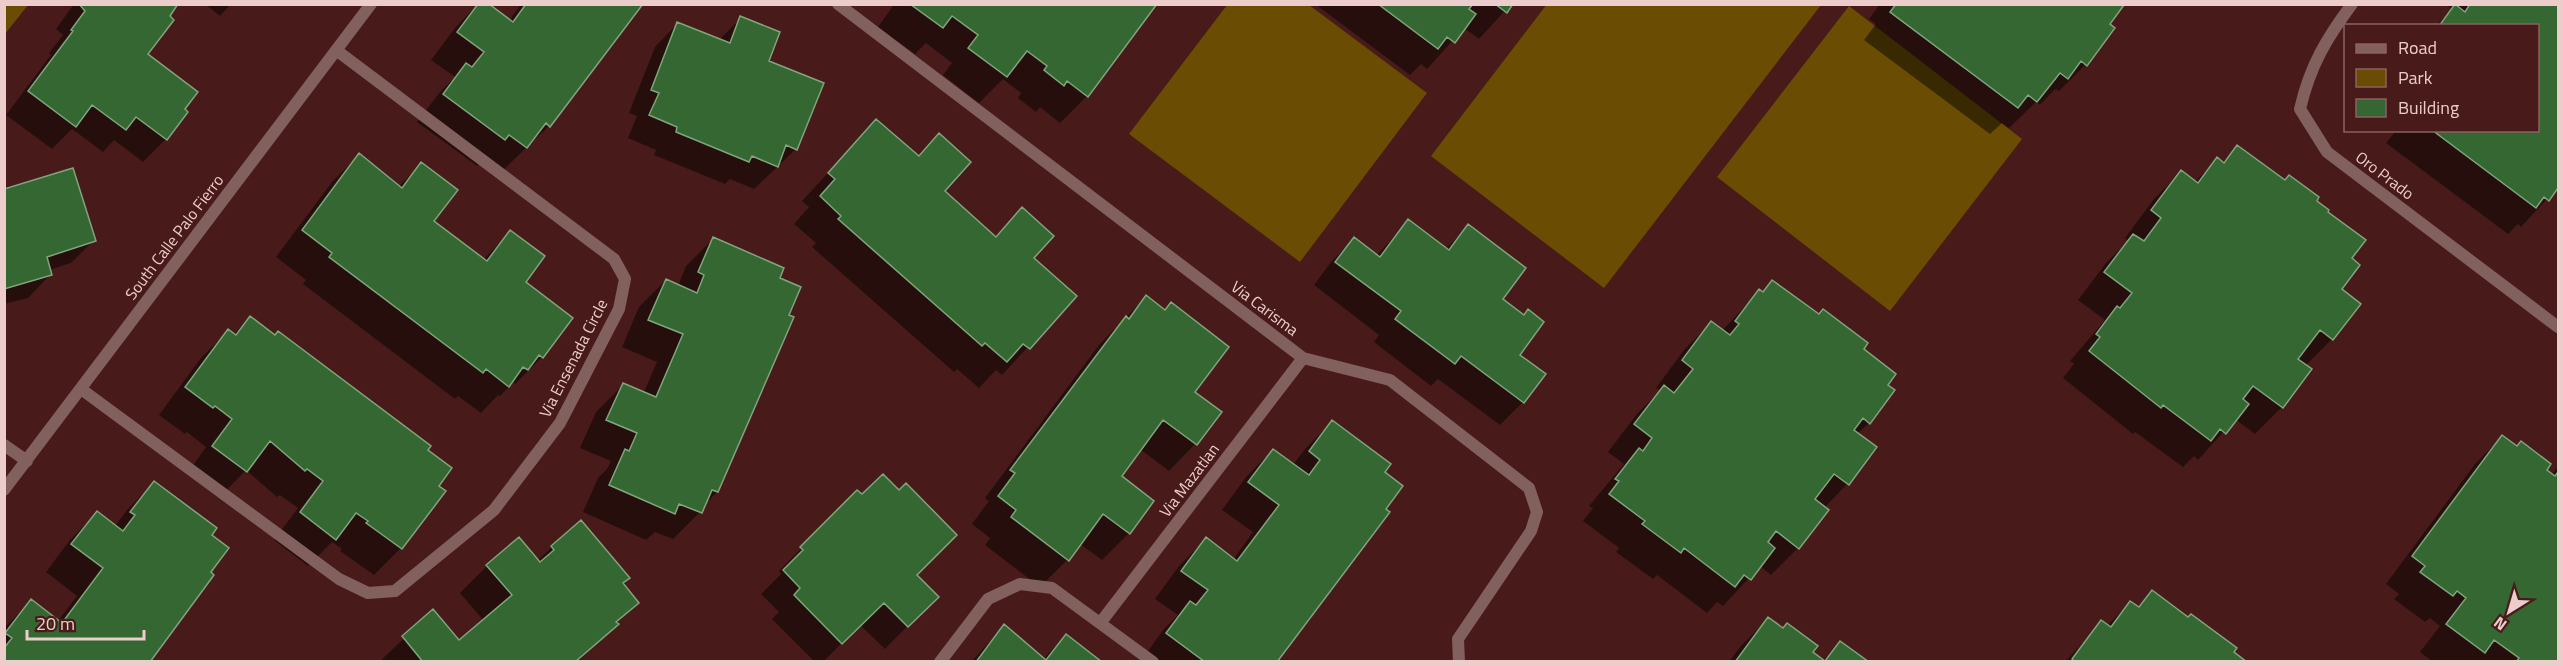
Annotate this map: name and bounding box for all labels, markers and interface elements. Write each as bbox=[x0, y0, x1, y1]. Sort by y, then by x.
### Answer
legend bbox=[2344, 24, 2539, 132]
text: Road bbox=[2398, 34, 2437, 61]
text: Park bbox=[2398, 64, 2433, 91]
text: Building bbox=[2398, 94, 2459, 121]
street label: Oro Prado bbox=[2351, 145, 2419, 205]
street label: South Calle Palo Fierro bbox=[119, 169, 229, 305]
street label: Via Carisma bbox=[1226, 275, 1304, 341]
street label: Via Ensenada Circle bbox=[533, 295, 613, 421]
street label: Via Mazatlan bbox=[1153, 438, 1225, 522]
north arrow bbox=[2479, 582, 2539, 642]
scale bar bbox=[27, 603, 144, 641]
text: 20 m bbox=[36, 610, 75, 637]
text: N bbox=[2488, 611, 2512, 637]

